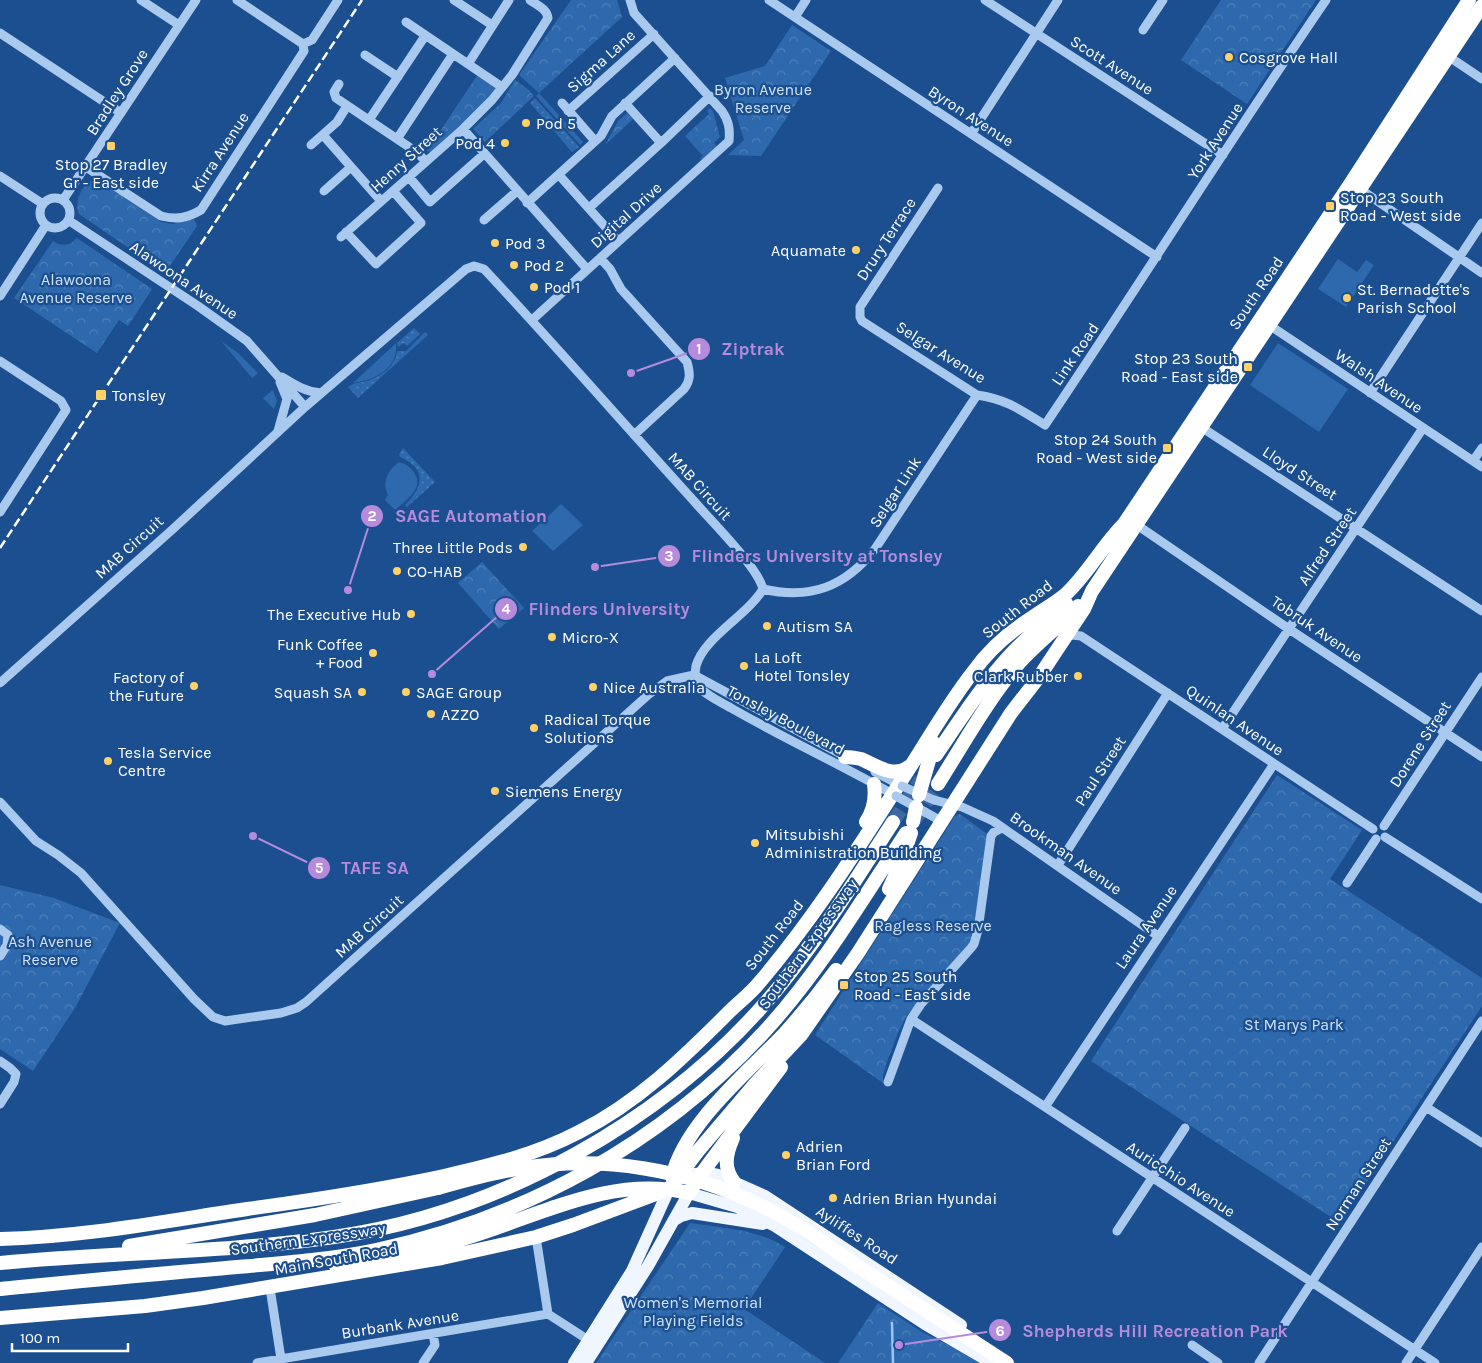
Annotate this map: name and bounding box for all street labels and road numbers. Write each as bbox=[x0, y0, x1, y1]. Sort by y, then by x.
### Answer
street label: Sigma Lane bbox=[563, 25, 639, 97]
street label: Scott Avenue bbox=[1067, 31, 1157, 99]
street label: Bradley Grove bbox=[82, 45, 152, 139]
street label: Byron Avenue bbox=[925, 81, 1017, 151]
street label: York Avenue bbox=[1183, 99, 1247, 183]
street label: Kirra Avenue bbox=[187, 109, 253, 195]
street label: Henry Street bbox=[366, 122, 446, 196]
street label: Digital Drive bbox=[586, 178, 666, 252]
street label: Drury Terrace bbox=[852, 194, 920, 284]
street label: Alawoona Avenue bbox=[126, 237, 242, 323]
street label: South Road bbox=[1225, 253, 1287, 333]
street label: Selgar Avenue bbox=[893, 317, 989, 387]
street label: Link Road bbox=[1047, 319, 1103, 389]
street label: Walsh Avenue bbox=[1332, 345, 1426, 417]
street label: Lloyd Street bbox=[1259, 442, 1341, 504]
street label: MAB Circuit bbox=[664, 448, 736, 524]
street label: Selgar Link bbox=[865, 453, 925, 531]
street label: Alfred Street bbox=[1294, 503, 1360, 589]
street label: MAB Circuit bbox=[91, 511, 167, 583]
street label: South Road bbox=[978, 576, 1056, 642]
street label: Tobruk Avenue bbox=[1268, 592, 1366, 666]
street label: Quinlan Avenue bbox=[1182, 680, 1288, 760]
street label: Tonsley Boulevard bbox=[724, 681, 848, 759]
street label: Dorene Street bbox=[1385, 697, 1455, 791]
street label: Paul Street bbox=[1070, 732, 1130, 810]
street label: Brookman Avenue bbox=[1006, 807, 1126, 899]
street label: Southern Expressway bbox=[754, 875, 862, 1013]
street label: Laura Avenue bbox=[1111, 881, 1181, 973]
street label: MAB Circuit bbox=[331, 890, 407, 962]
street label: South Road bbox=[741, 896, 807, 974]
street label: Norman Street bbox=[1321, 1134, 1395, 1234]
street label: Auricchio Avenue bbox=[1123, 1137, 1239, 1221]
street label: Ayliffes Road bbox=[813, 1202, 901, 1268]
street label: Southern Expressway bbox=[229, 1219, 387, 1259]
street label: Main South Road bbox=[273, 1239, 399, 1279]
street label: Burbank Avenue bbox=[340, 1305, 460, 1343]

